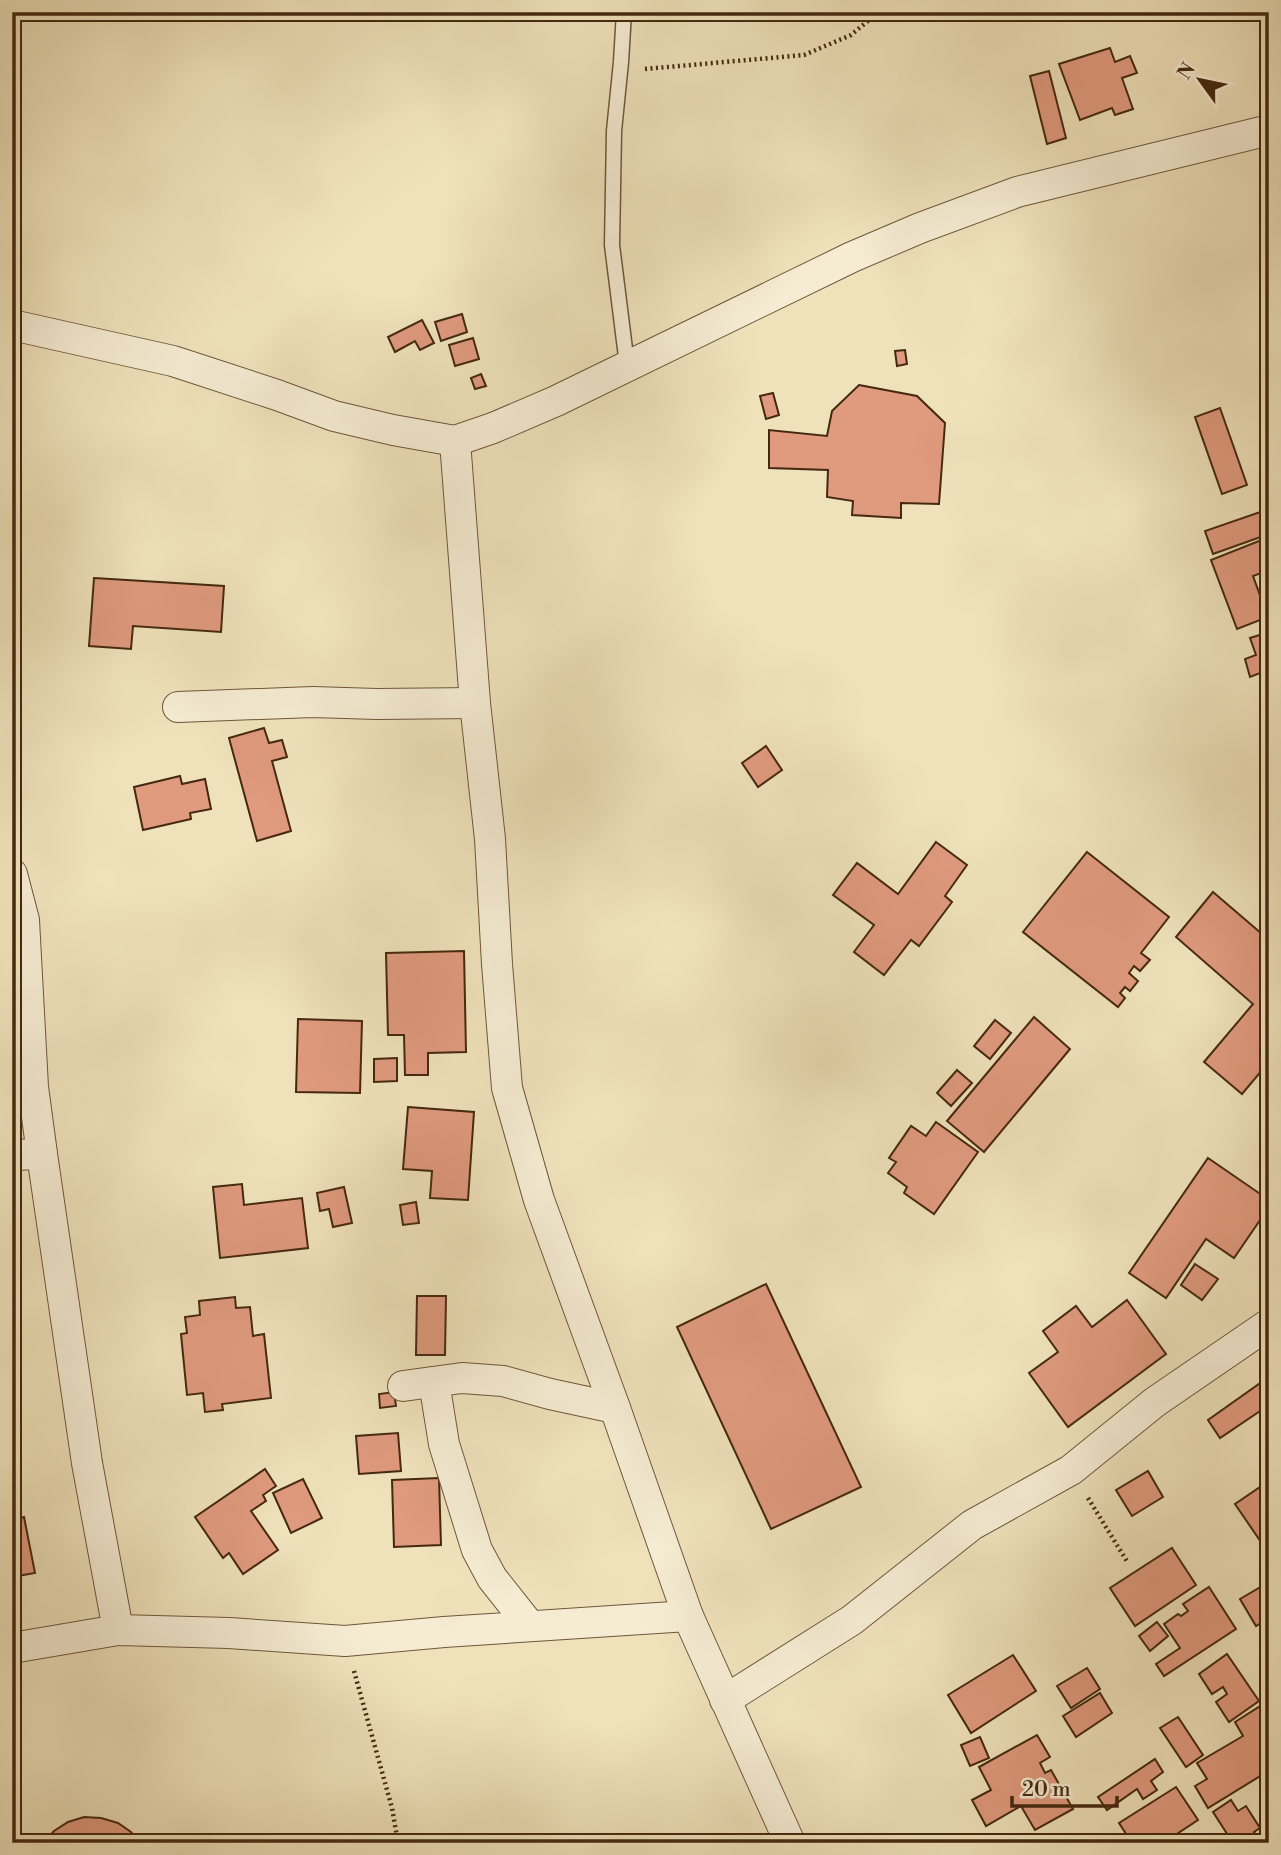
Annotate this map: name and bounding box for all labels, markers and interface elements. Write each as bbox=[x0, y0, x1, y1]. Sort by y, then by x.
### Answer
north arrow bbox=[1166, 46, 1236, 116]
text: N bbox=[1172, 58, 1201, 84]
scale bar bbox=[1012, 1764, 1116, 1808]
text: 20 m bbox=[1022, 1777, 1071, 1803]

